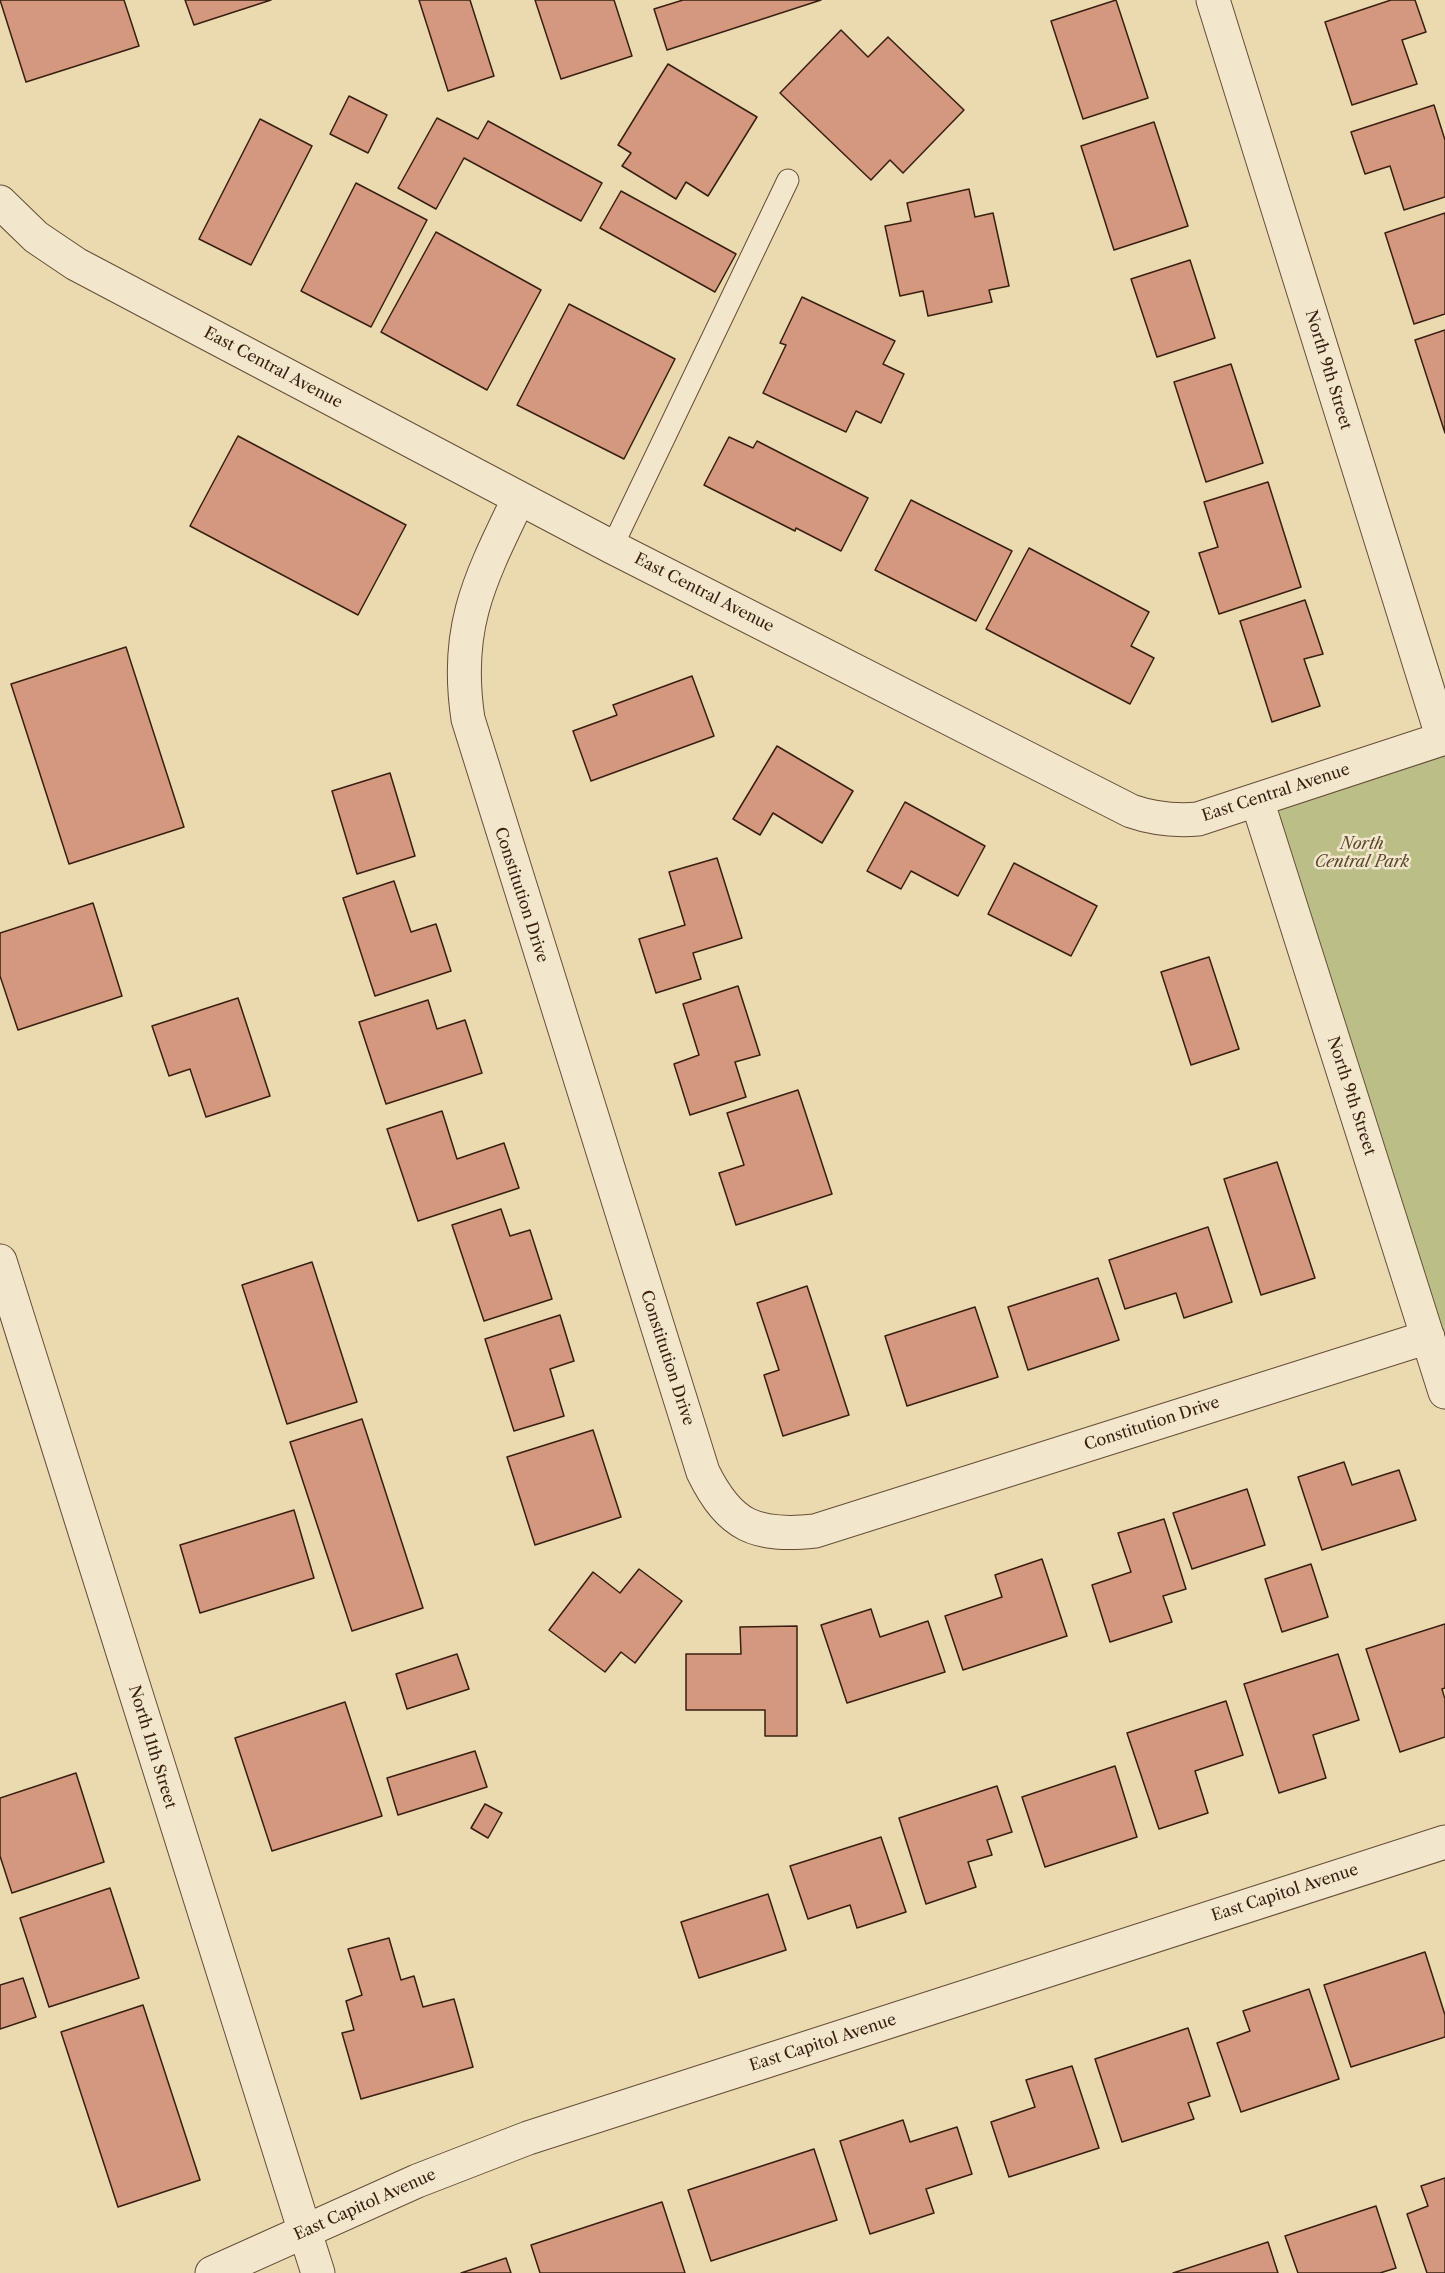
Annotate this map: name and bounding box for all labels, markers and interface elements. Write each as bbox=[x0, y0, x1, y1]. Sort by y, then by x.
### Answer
street label: North 9th Street bbox=[1301, 308, 1355, 432]
street label: East Central Avenue bbox=[200, 323, 346, 413]
street label: East Central Avenue bbox=[631, 549, 777, 637]
street label: East Central Avenue bbox=[1200, 760, 1352, 826]
street label: Constitution Drive bbox=[490, 825, 552, 965]
park label: North Central Park bbox=[1315, 834, 1409, 872]
street label: North 9th Street bbox=[1323, 1034, 1379, 1158]
street label: Constitution Drive bbox=[636, 1288, 698, 1428]
street label: Constitution Drive bbox=[1082, 1393, 1222, 1455]
street label: North 11th Street bbox=[124, 1683, 180, 1811]
street label: East Capitol Avenue bbox=[1209, 1860, 1361, 1926]
street label: East Capitol Avenue bbox=[747, 2010, 899, 2076]
street label: East Capitol Avenue bbox=[291, 2165, 439, 2245]

